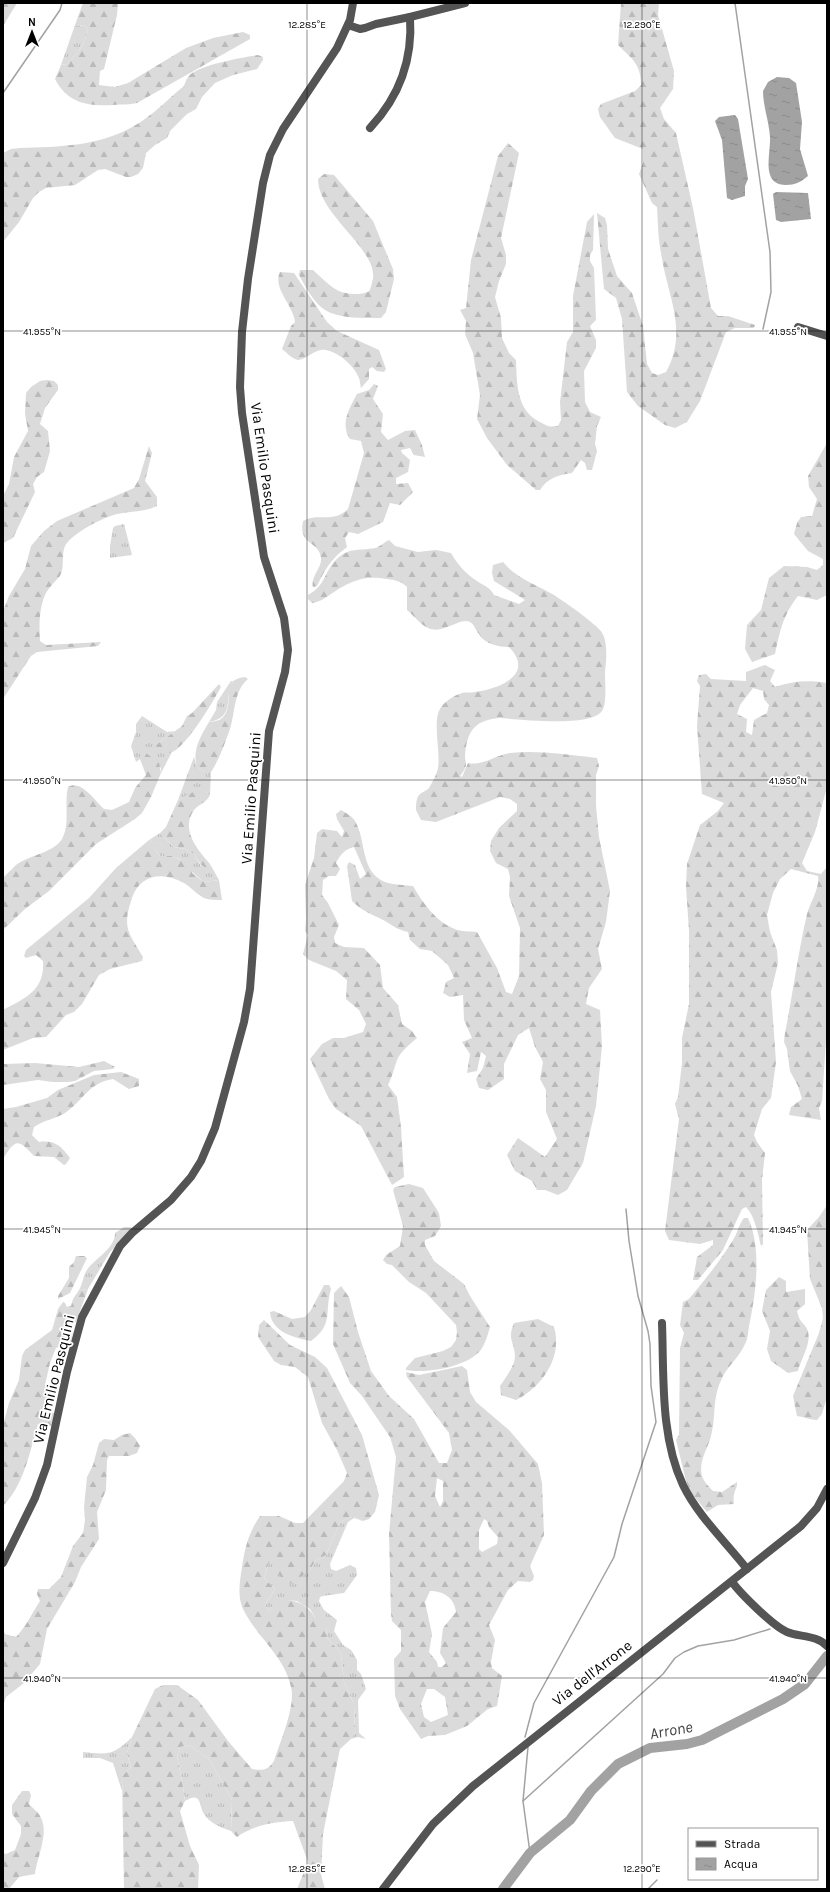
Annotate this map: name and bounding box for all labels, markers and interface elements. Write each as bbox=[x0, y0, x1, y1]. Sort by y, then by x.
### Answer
north arrow bbox=[12, 12, 52, 52]
text: N bbox=[28, 16, 36, 29]
text: 12.285°E bbox=[288, 19, 326, 31]
text: 12.290°E bbox=[623, 19, 661, 31]
text: 41.955°N bbox=[23, 326, 61, 338]
text: 41.955°N bbox=[769, 326, 807, 338]
street label: Via Emilio Pasquini bbox=[247, 401, 283, 535]
street label: Via Emilio Pasquini bbox=[237, 731, 265, 865]
text: 41.950°N bbox=[23, 775, 61, 787]
text: 41.950°N bbox=[769, 775, 807, 787]
text: 41.945°N bbox=[23, 1224, 61, 1236]
text: 41.945°N bbox=[769, 1224, 807, 1236]
street label: Via Emilio Pasquini bbox=[29, 1313, 79, 1445]
street label: Via dell'Arrone bbox=[549, 1636, 635, 1710]
text: 41.940°N bbox=[23, 1673, 61, 1685]
text: 41.940°N bbox=[769, 1673, 807, 1685]
water label: Arrone bbox=[648, 1717, 695, 1743]
legend bbox=[688, 1828, 818, 1880]
text: Strada bbox=[724, 1837, 760, 1851]
text: Acqua bbox=[724, 1857, 758, 1871]
text: 12.285°E bbox=[288, 1863, 326, 1875]
text: 12.290°E bbox=[623, 1863, 661, 1875]

